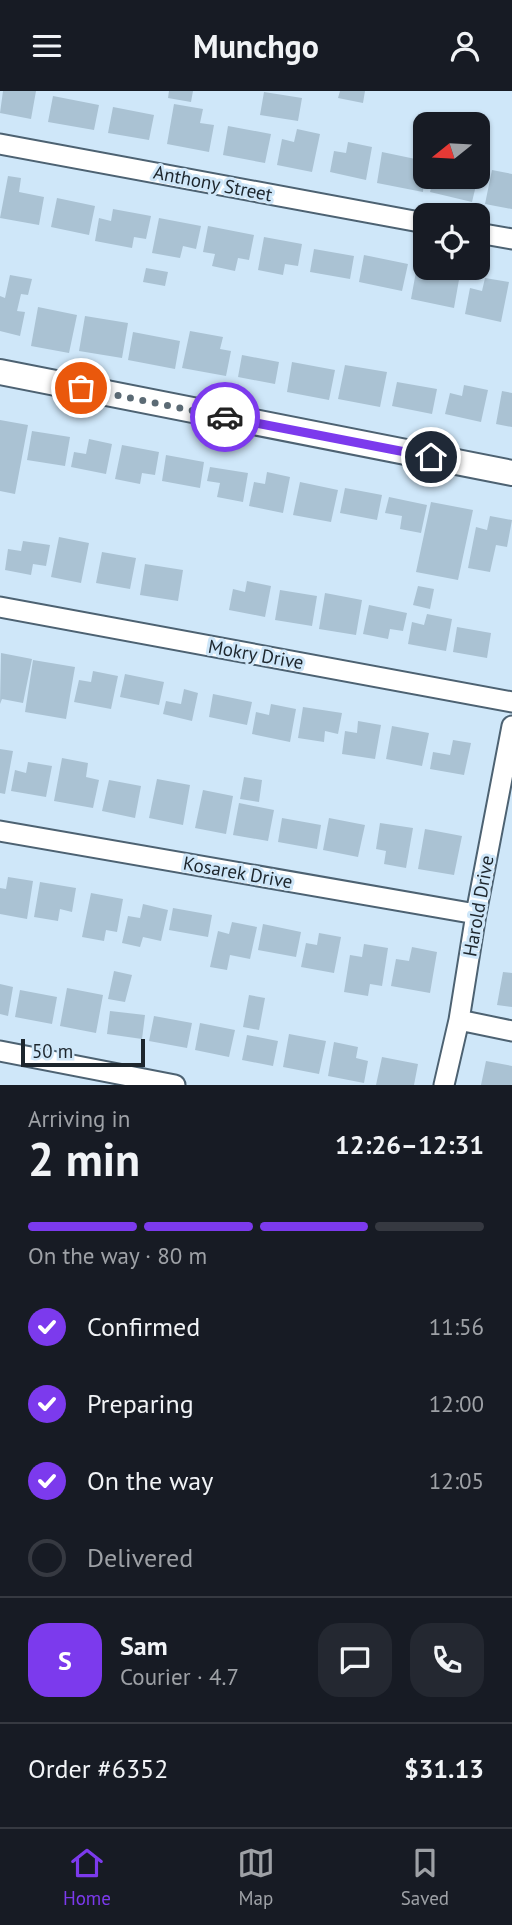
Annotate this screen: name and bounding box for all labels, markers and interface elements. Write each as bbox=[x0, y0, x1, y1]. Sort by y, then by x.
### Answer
text: Munchgo bbox=[193, 25, 319, 67]
icon: menu bbox=[28, 27, 66, 65]
icon: person bbox=[446, 27, 484, 65]
north arrow bbox=[413, 112, 490, 189]
map controls bbox=[413, 112, 490, 280]
street label: Anthony Street bbox=[151, 160, 275, 206]
button: locate bbox=[413, 203, 490, 280]
pin bbox=[51, 358, 111, 418]
icon: bag bbox=[62, 369, 100, 407]
courier bbox=[190, 382, 260, 452]
icon: car bbox=[206, 398, 244, 436]
pin bbox=[401, 427, 461, 487]
icon: home bbox=[412, 438, 450, 476]
street label: Mokry Drive bbox=[206, 634, 306, 674]
street label: Kosarek Drive bbox=[181, 851, 295, 893]
street label: Harold Drive bbox=[457, 854, 499, 958]
scale bar bbox=[21, 1036, 145, 1068]
text: 50 m bbox=[32, 1039, 73, 1063]
text: Arriving in bbox=[28, 1104, 130, 1133]
text: 12:26–12:31 bbox=[335, 1128, 484, 1161]
text: 2 min bbox=[28, 1129, 140, 1189]
text: On the way · 80 m bbox=[28, 1241, 207, 1270]
icon: check bbox=[28, 1308, 66, 1346]
text: Confirmed bbox=[87, 1310, 200, 1343]
text: 11:56 bbox=[429, 1312, 484, 1341]
icon: check bbox=[28, 1385, 66, 1423]
text: Preparing bbox=[87, 1387, 194, 1420]
text: 12:00 bbox=[429, 1389, 484, 1418]
icon: check bbox=[28, 1462, 66, 1500]
text: On the way bbox=[87, 1464, 213, 1497]
text: 12:05 bbox=[429, 1466, 484, 1495]
text: Delivered bbox=[87, 1541, 193, 1574]
button: chat bbox=[318, 1623, 392, 1697]
button: phone bbox=[410, 1623, 484, 1697]
text: Sam bbox=[120, 1629, 168, 1662]
text: S bbox=[58, 1644, 72, 1677]
text: Courier · 4.7 bbox=[120, 1662, 239, 1691]
text: Order #6352 bbox=[28, 1752, 168, 1785]
text: $31.13 bbox=[404, 1752, 484, 1785]
tab: Home bbox=[63, 1844, 111, 1910]
tab: Map bbox=[237, 1844, 275, 1910]
tab: Saved bbox=[401, 1844, 449, 1910]

